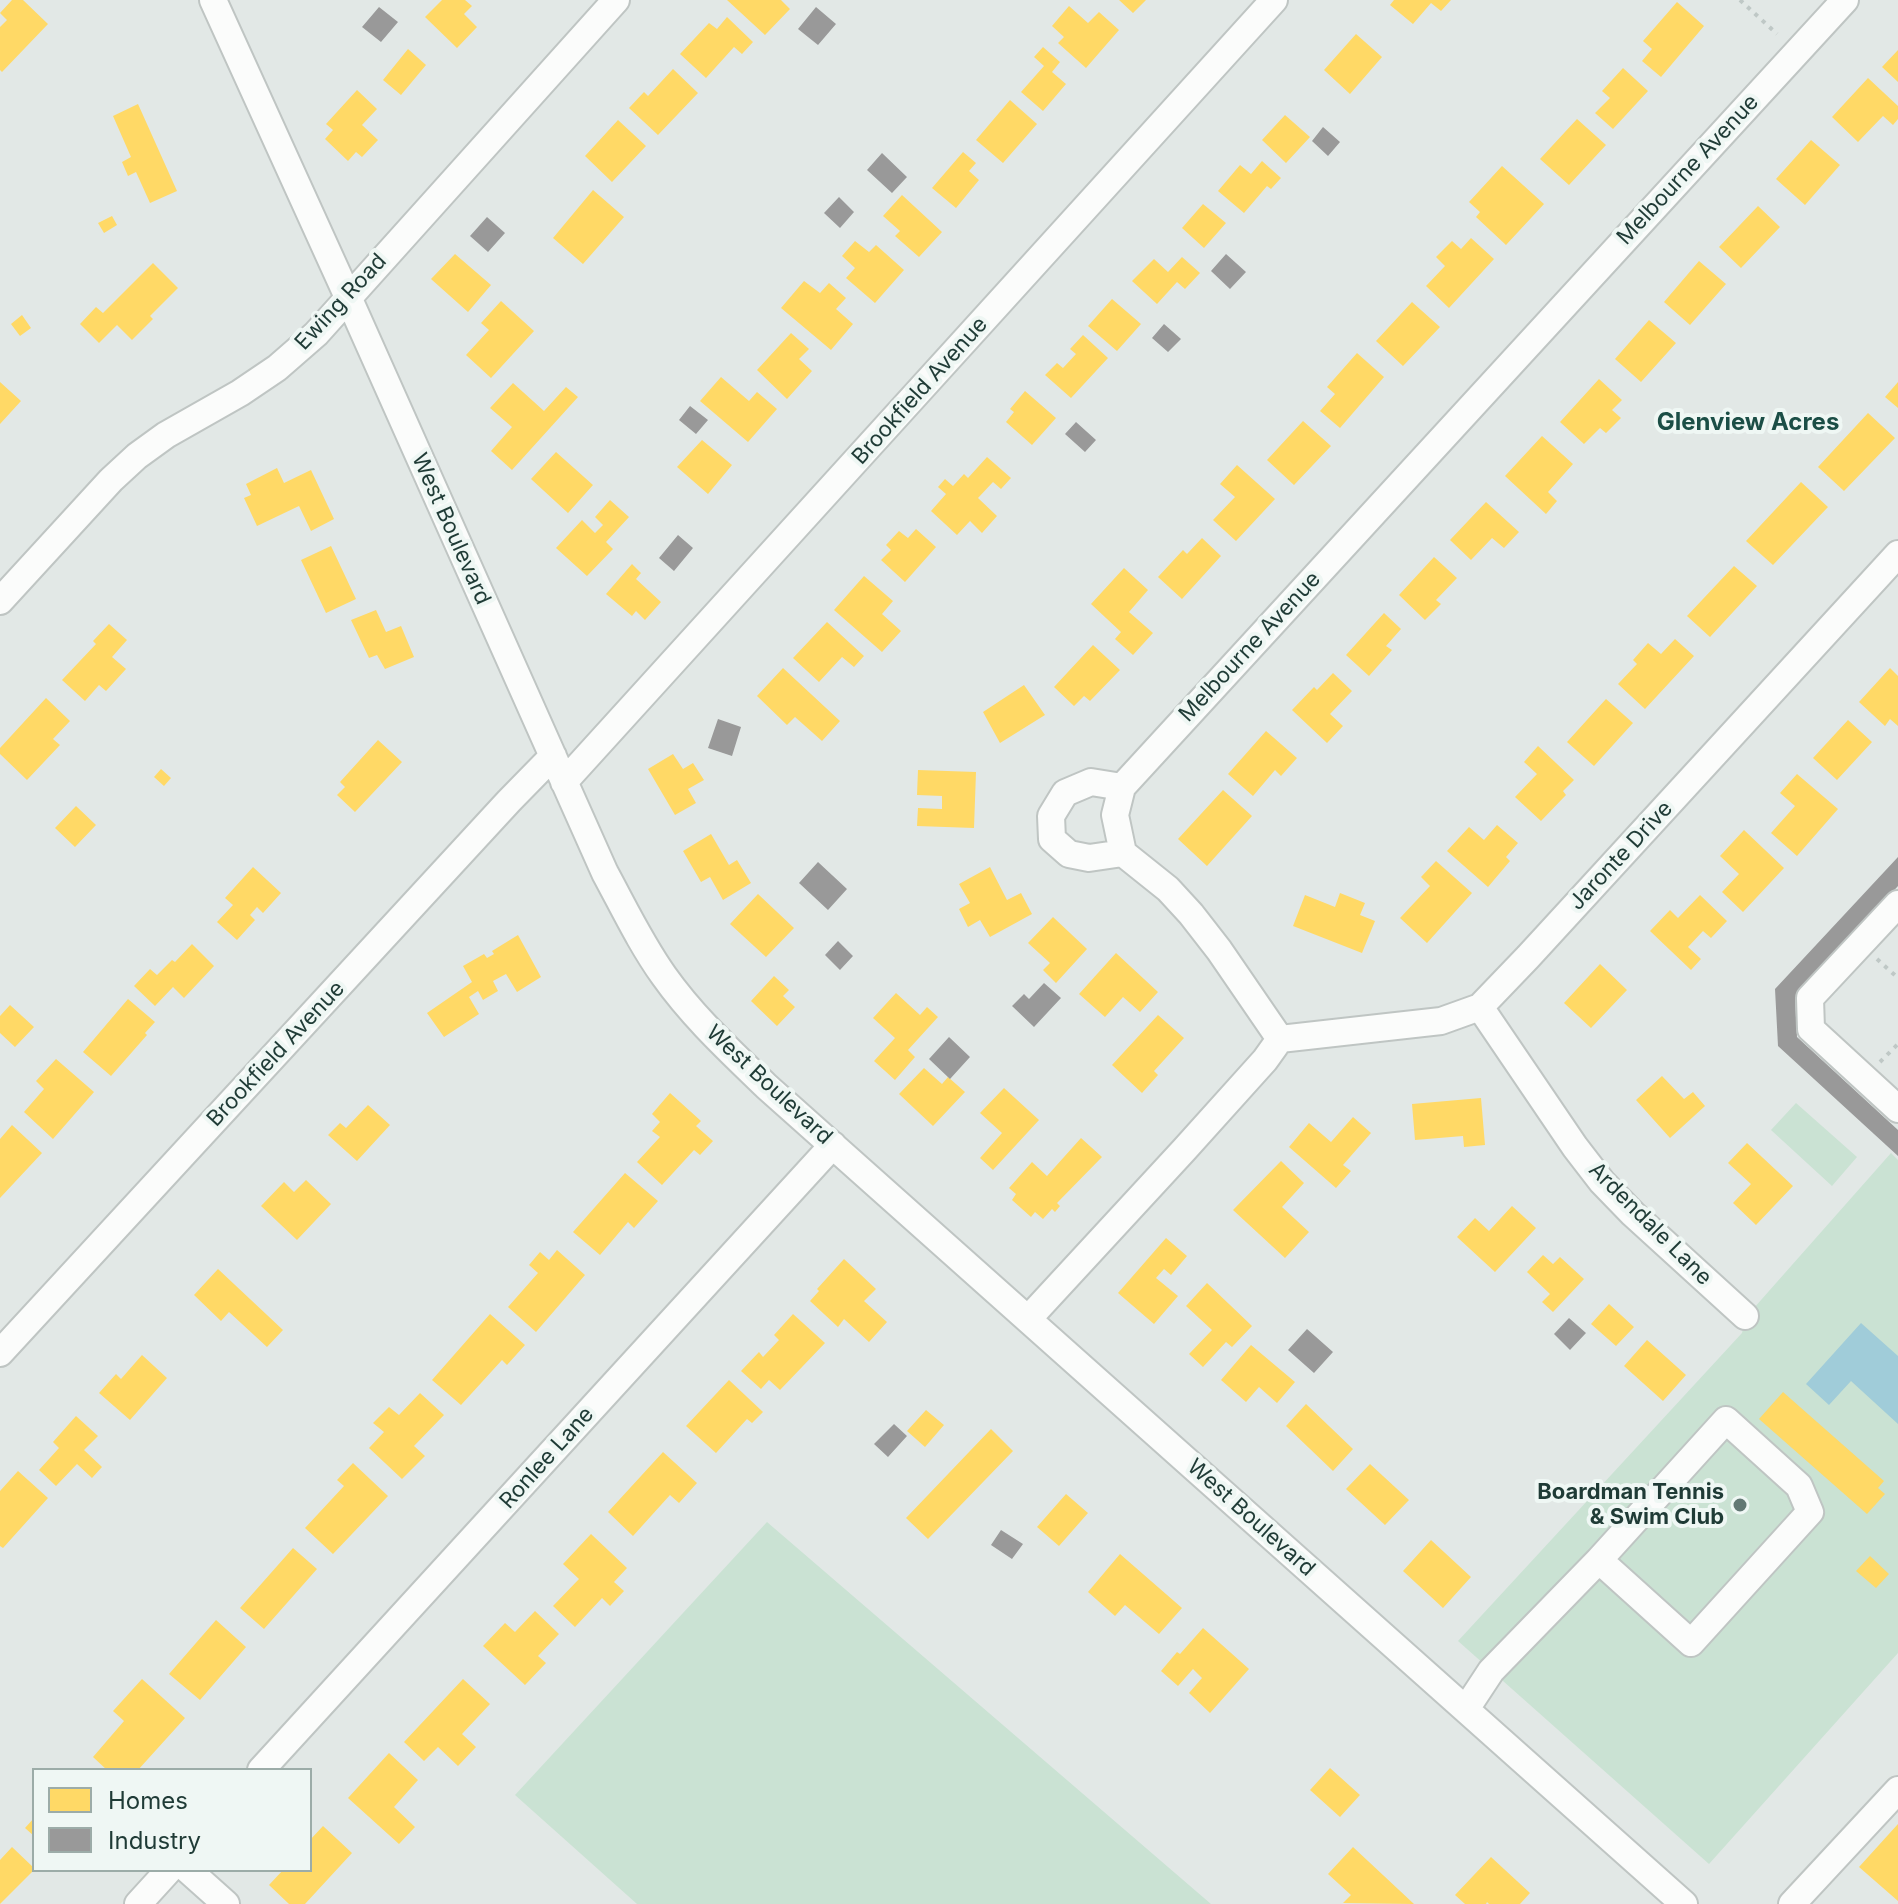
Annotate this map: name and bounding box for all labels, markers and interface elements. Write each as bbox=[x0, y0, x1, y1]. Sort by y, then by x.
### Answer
street label: Melbourne Avenue bbox=[1612, 89, 1764, 251]
street label: Ewing Road bbox=[290, 248, 392, 356]
street label: Brookfield Avenue bbox=[847, 312, 993, 470]
district label: Glenview Acres bbox=[1657, 409, 1839, 437]
street label: West Boulevard bbox=[406, 449, 496, 609]
street label: Melbourne Avenue bbox=[1174, 566, 1326, 728]
street label: Jaronte Drive bbox=[1564, 796, 1678, 916]
street label: Brookfield Avenue bbox=[202, 976, 350, 1132]
street label: West Boulevard bbox=[701, 1020, 837, 1150]
street label: Ardendale Lane bbox=[1583, 1157, 1717, 1291]
street label: Ronlee Lane bbox=[494, 1402, 600, 1514]
street label: West Boulevard bbox=[1182, 1454, 1320, 1582]
place label: Boardman Tennis & Swim Club bbox=[1537, 1479, 1724, 1530]
marker: Boardman Tennis & Swim Club bbox=[1731, 1496, 1749, 1514]
legend bbox=[32, 1768, 312, 1872]
text: Homes bbox=[108, 1786, 188, 1815]
text: Industry bbox=[108, 1826, 201, 1855]

